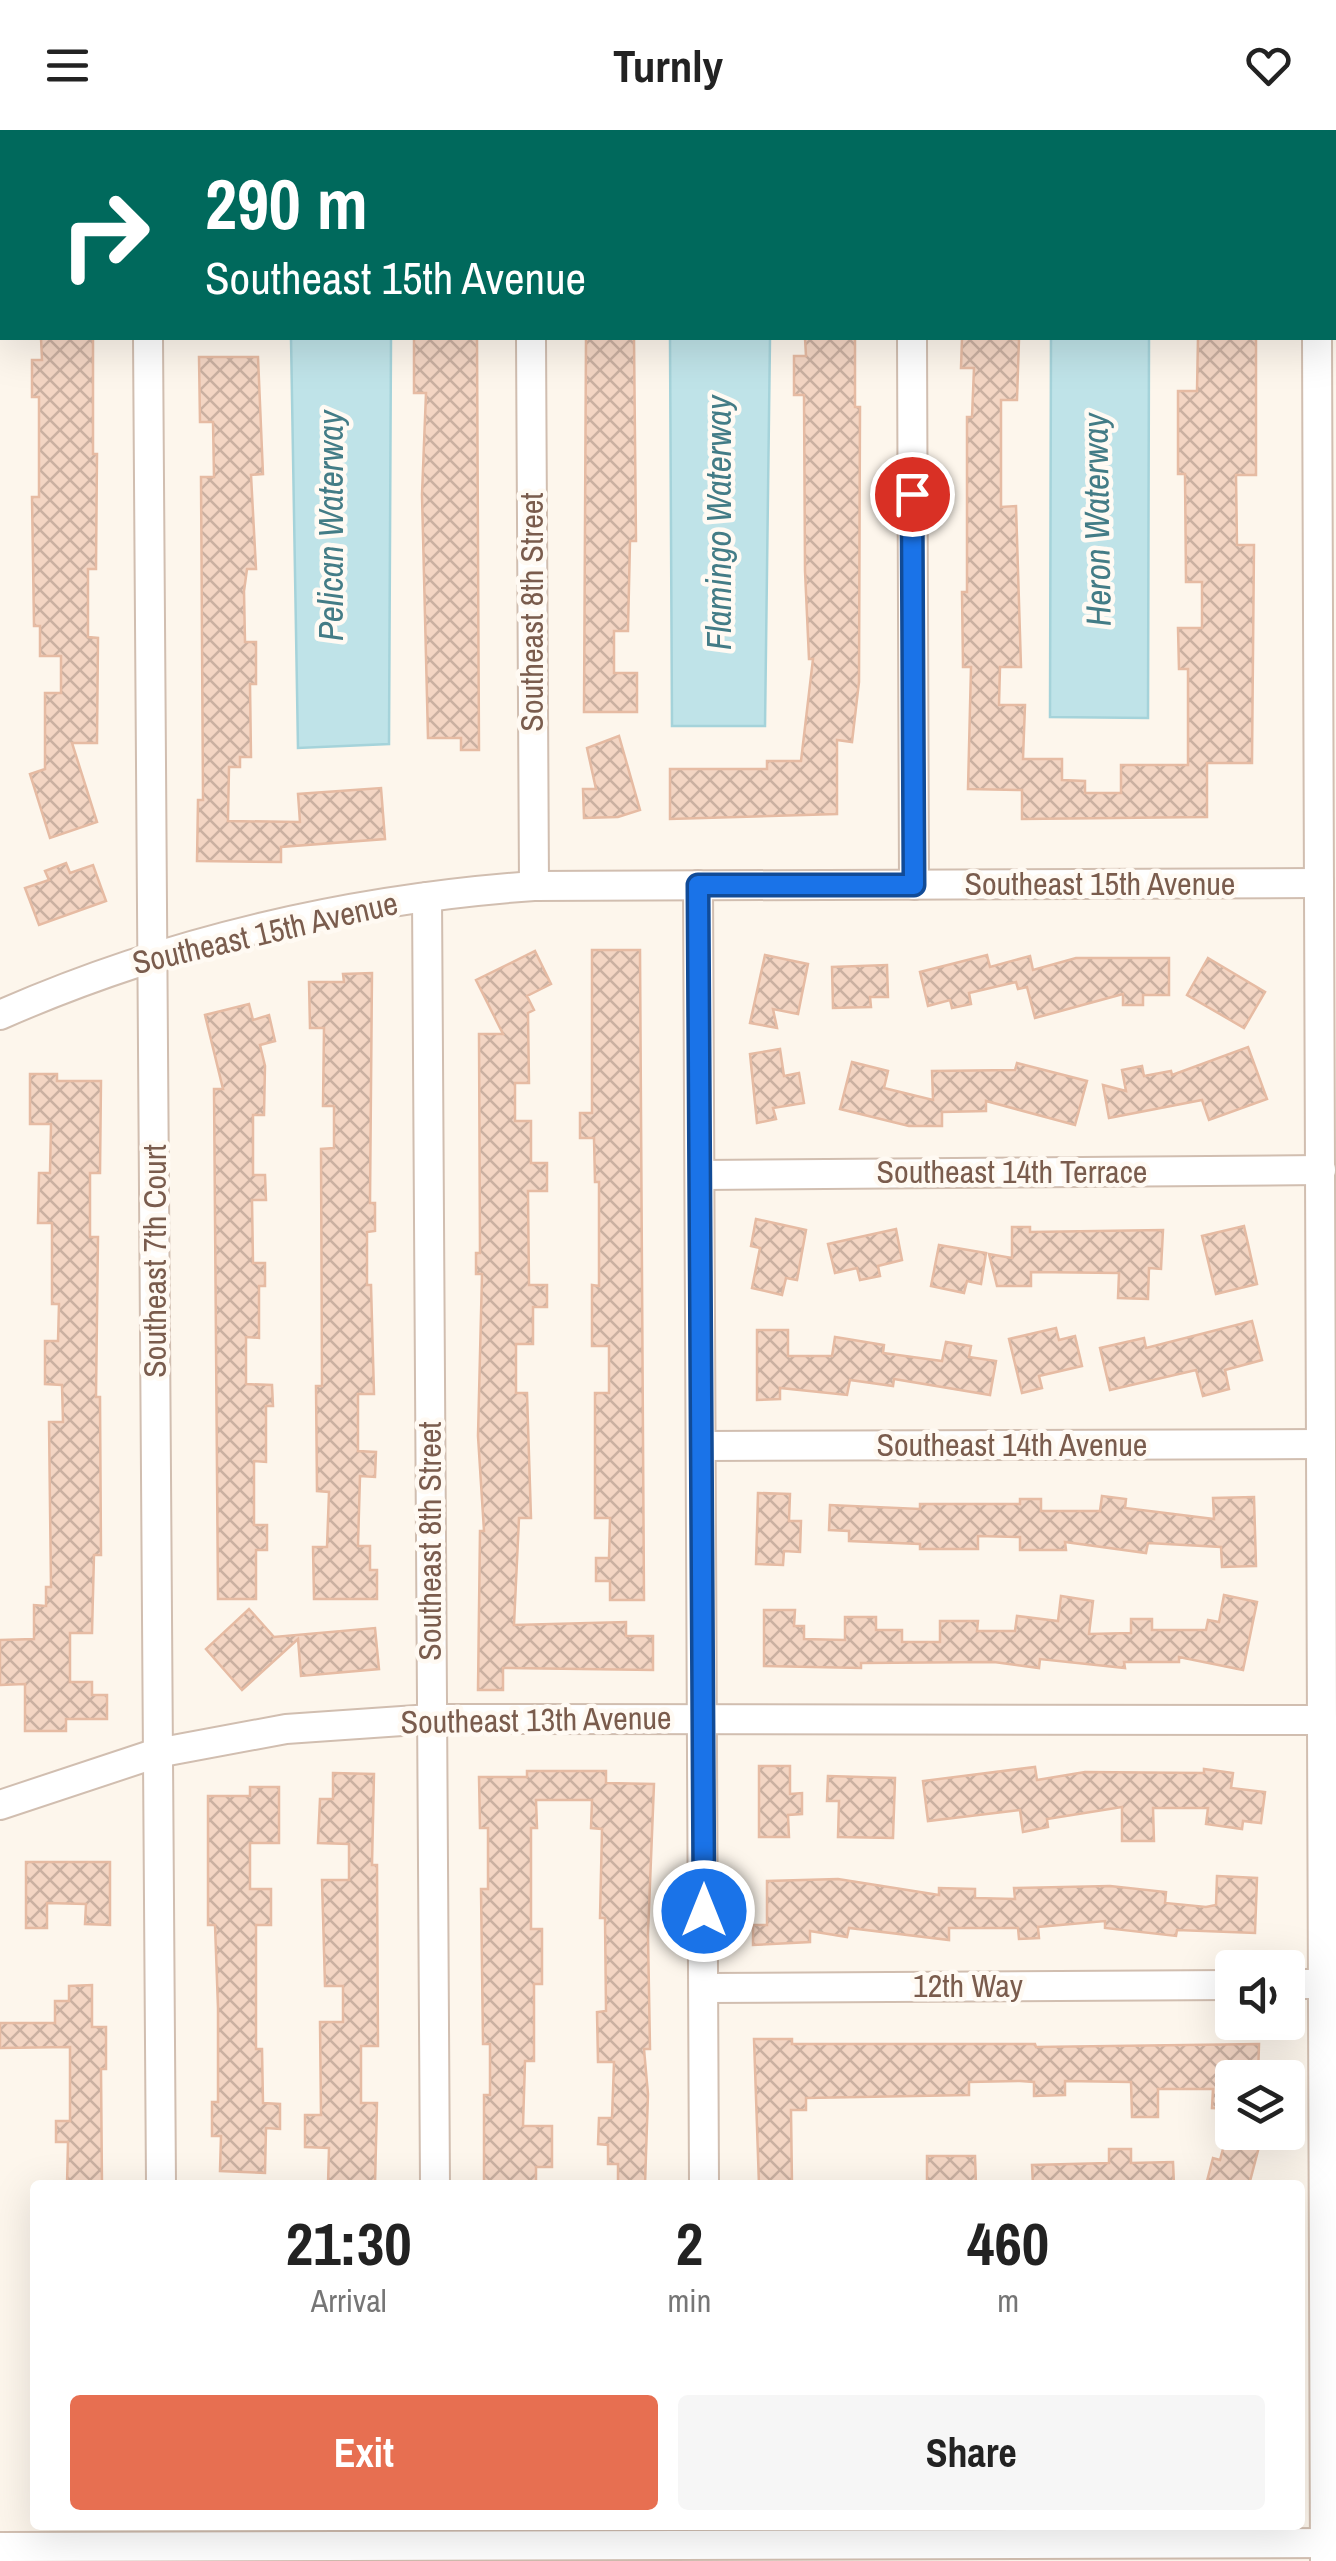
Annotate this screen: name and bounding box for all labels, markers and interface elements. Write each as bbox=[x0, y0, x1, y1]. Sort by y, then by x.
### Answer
text: Turnly bbox=[613, 35, 723, 96]
icon: menu bbox=[40, 38, 95, 93]
icon: heart bbox=[1241, 38, 1296, 93]
text: 290 m bbox=[205, 157, 368, 251]
icon: right bbox=[40, 170, 170, 300]
text: Southeast 15th Avenue bbox=[205, 247, 586, 308]
water label: Flamingo Waterway bbox=[695, 394, 742, 650]
water label: Pelican Waterway bbox=[307, 409, 354, 641]
water label: Heron Waterway bbox=[1071, 411, 1122, 627]
pin bbox=[870, 452, 955, 537]
icon: arrive bbox=[885, 467, 940, 522]
street label: Southeast 8th Street bbox=[510, 492, 553, 732]
street label: Southeast 15th Avenue bbox=[965, 862, 1235, 905]
street label: Southeast 15th Avenue bbox=[128, 881, 402, 984]
street label: Southeast 7th Court bbox=[133, 1144, 176, 1378]
street label: Southeast 14th Terrace bbox=[877, 1150, 1147, 1193]
street label: Southeast 8th Street bbox=[408, 1421, 451, 1661]
street label: Southeast 14th Avenue bbox=[877, 1423, 1147, 1466]
street label: Southeast 13th Avenue bbox=[400, 1696, 672, 1743]
position arrow bbox=[652, 1859, 756, 1963]
map controls bbox=[1215, 1950, 1305, 2150]
button: sound bbox=[1215, 1950, 1305, 2040]
street label: 12th Way bbox=[913, 1964, 1023, 2007]
button: layers bbox=[1215, 2060, 1305, 2150]
text: 21:30 bbox=[286, 2203, 412, 2284]
text: 2 bbox=[676, 2203, 703, 2284]
text: 460 bbox=[967, 2203, 1049, 2284]
text: Arrival bbox=[311, 2279, 387, 2322]
text: min bbox=[667, 2279, 711, 2322]
text: m bbox=[997, 2279, 1019, 2322]
button: Exit bbox=[70, 2395, 658, 2510]
button: Share bbox=[678, 2395, 1265, 2510]

